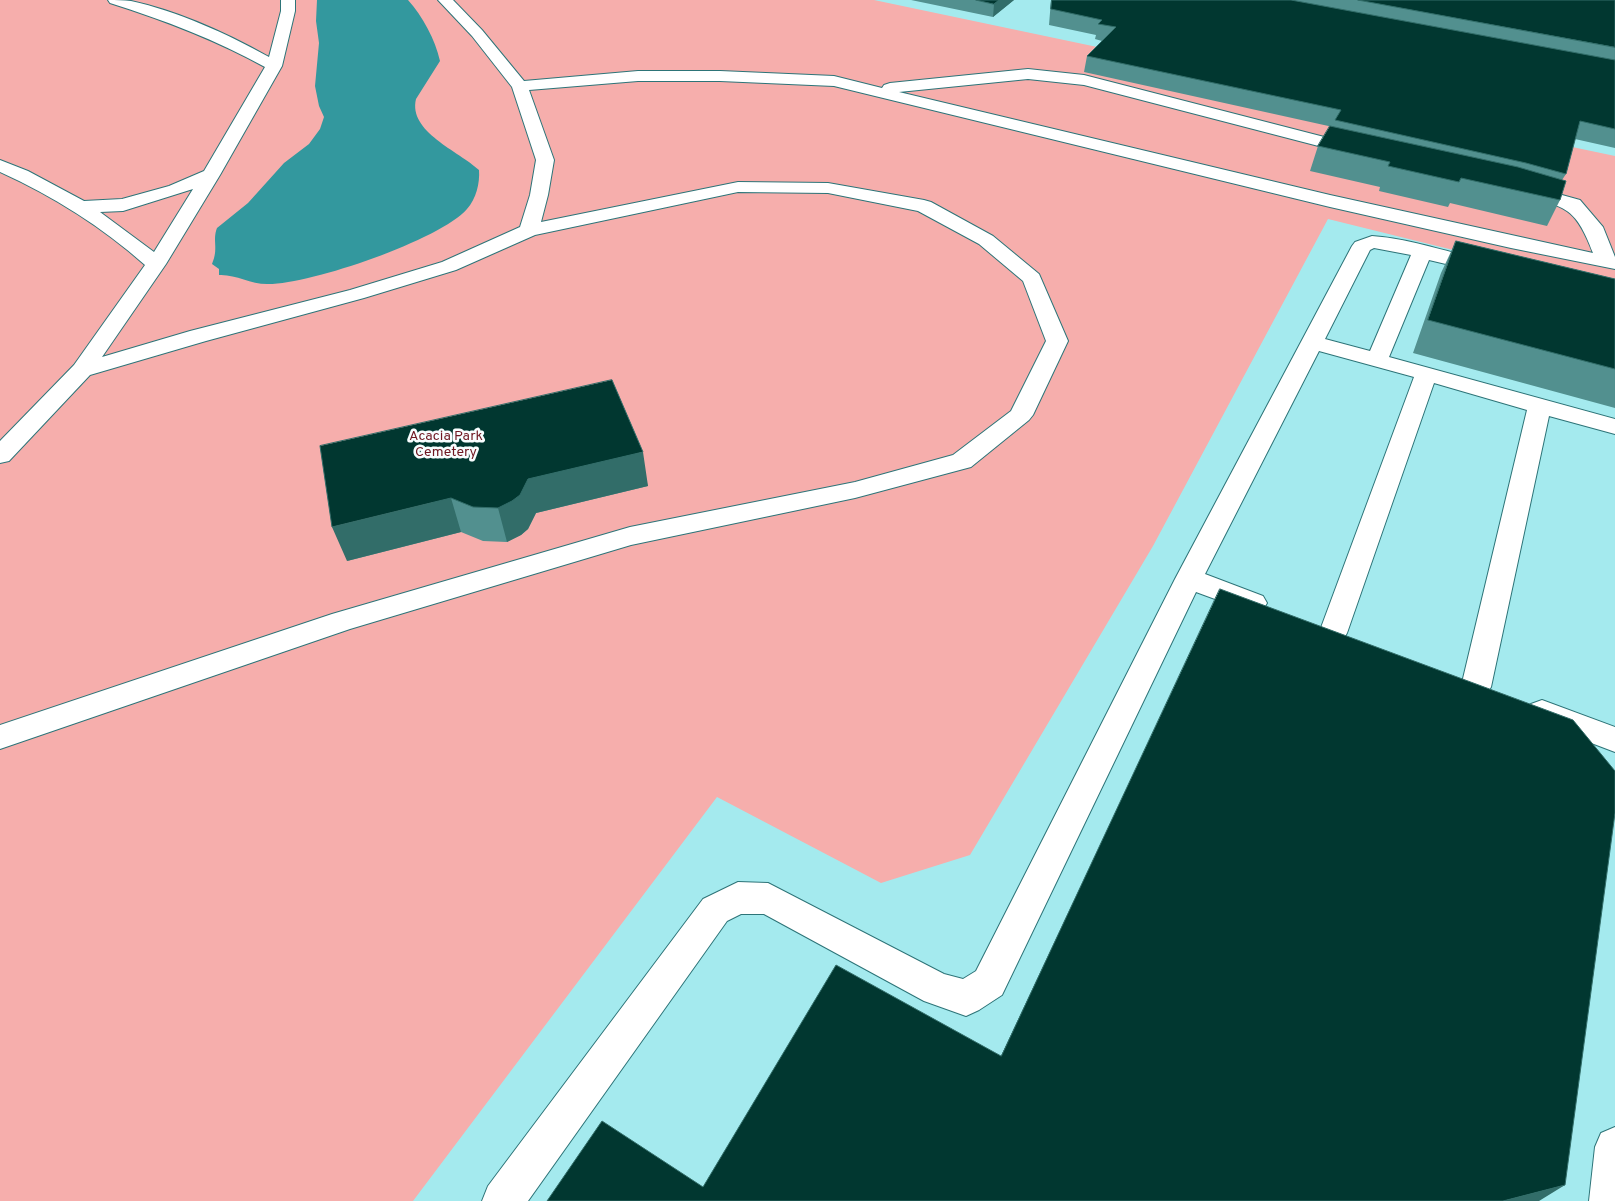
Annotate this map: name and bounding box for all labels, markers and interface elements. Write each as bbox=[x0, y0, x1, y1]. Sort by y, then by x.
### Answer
park label: Acacia Park Cemetery bbox=[409, 429, 483, 462]

